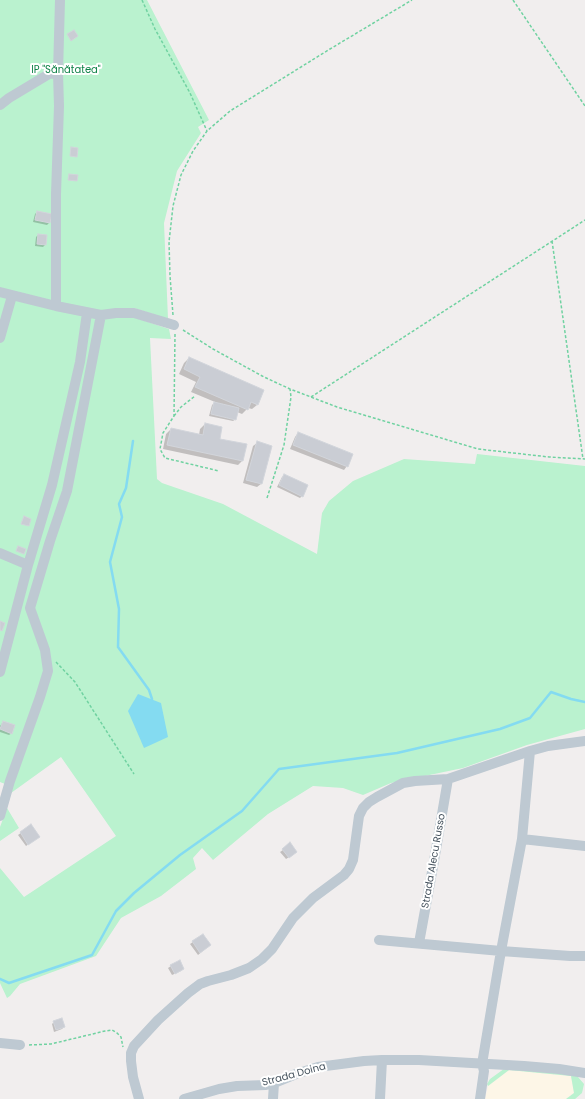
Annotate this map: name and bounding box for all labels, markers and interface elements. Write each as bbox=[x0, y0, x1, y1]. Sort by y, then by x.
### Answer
park label: IP "Sănătatea" bbox=[31, 64, 101, 76]
street label: Strada Alecu Russo bbox=[420, 813, 448, 909]
street label: Strada Doina bbox=[261, 1061, 327, 1089]

